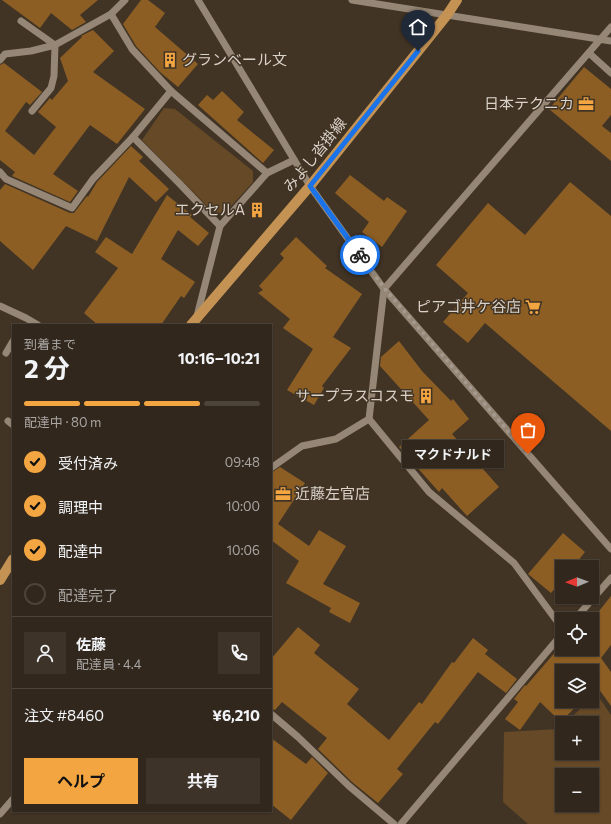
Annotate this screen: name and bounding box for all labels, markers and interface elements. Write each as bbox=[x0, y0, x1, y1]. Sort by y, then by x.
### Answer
pin bbox=[401, 10, 435, 51]
icon: home bbox=[407, 16, 429, 38]
place label: グランベール文 bbox=[182, 50, 287, 68]
building icon: グランベール文 bbox=[161, 51, 179, 69]
place label: 日本テクニカ bbox=[484, 94, 574, 112]
office icon: 日本テクニカ bbox=[577, 95, 595, 113]
street label: みよし沓掛線 bbox=[279, 114, 350, 195]
place label: エクセルA bbox=[175, 200, 245, 218]
building icon: エクセルA bbox=[248, 201, 266, 219]
courier bbox=[340, 235, 380, 275]
icon: bike bbox=[349, 244, 371, 266]
place label: ピアゴ井ケ谷店 bbox=[416, 297, 521, 315]
supermarket icon: ピアゴ井ケ谷店 bbox=[524, 298, 542, 316]
text: 到着まで bbox=[24, 336, 76, 352]
text: 10:16–10:21 bbox=[178, 349, 260, 367]
text: 2 分 bbox=[24, 352, 70, 383]
place label: サープラスコスモ bbox=[295, 386, 414, 404]
building icon: サープラスコスモ bbox=[417, 387, 435, 405]
pin bbox=[511, 413, 545, 454]
text: 配達中 · 80 m bbox=[24, 414, 101, 430]
icon: bag bbox=[517, 419, 539, 441]
callout: マクドナルド bbox=[402, 440, 504, 468]
text: マクドナルド bbox=[414, 446, 492, 462]
icon: check bbox=[24, 451, 46, 473]
text: 受付済み bbox=[58, 454, 118, 472]
text: 09:48 bbox=[225, 454, 260, 470]
place label: 近藤左官店 bbox=[295, 484, 370, 502]
office icon: 近藤左官店 bbox=[274, 485, 292, 503]
icon: check bbox=[24, 495, 46, 517]
text: 調理中 bbox=[58, 498, 103, 516]
text: 10:00 bbox=[226, 498, 260, 514]
icon: check bbox=[24, 539, 46, 561]
text: 配達中 bbox=[58, 542, 103, 560]
text: 10:06 bbox=[227, 542, 260, 558]
north arrow bbox=[555, 560, 599, 604]
map controls bbox=[555, 560, 599, 812]
text: 配達完了 bbox=[58, 586, 118, 604]
button: locate bbox=[555, 612, 599, 656]
button: person bbox=[24, 632, 66, 674]
button: phone bbox=[218, 632, 260, 674]
text: 佐藤 bbox=[76, 635, 106, 653]
text: 配達員 · 4.4 bbox=[76, 656, 141, 672]
button: layers bbox=[555, 664, 599, 708]
text: 注文 #8460 bbox=[24, 706, 104, 724]
text: ¥6,210 bbox=[212, 706, 260, 724]
button: + bbox=[555, 716, 599, 760]
button: ヘルプ bbox=[24, 758, 138, 804]
button: 共有 bbox=[146, 758, 260, 804]
button: − bbox=[555, 768, 599, 812]

